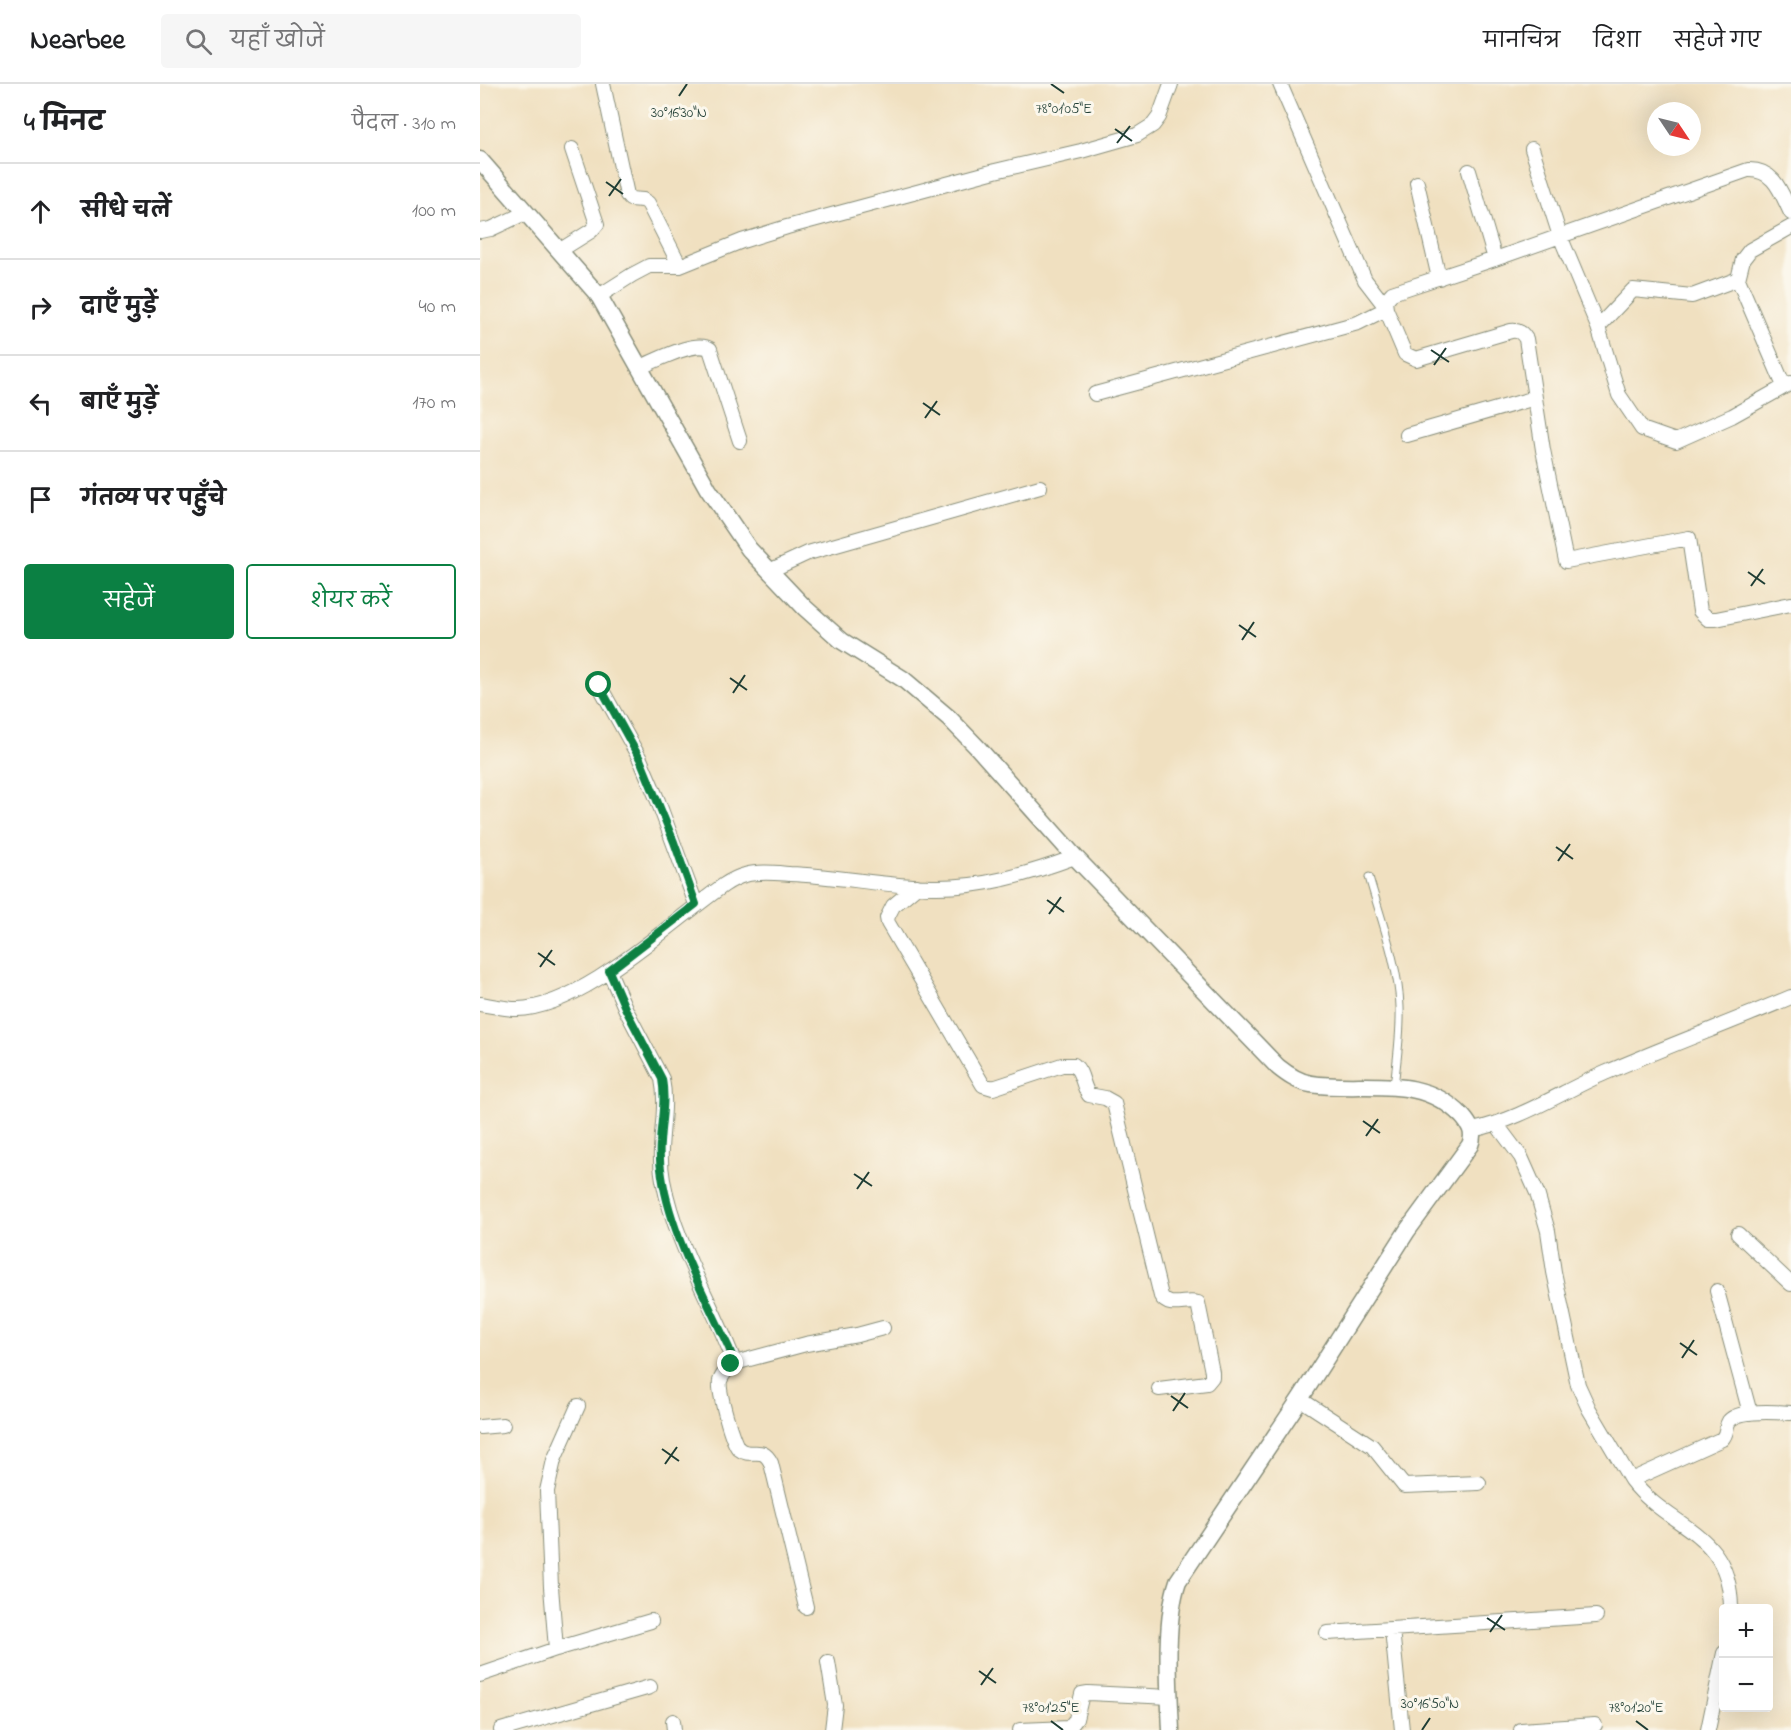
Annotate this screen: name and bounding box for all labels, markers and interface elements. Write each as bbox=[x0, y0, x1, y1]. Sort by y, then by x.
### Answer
search box bbox=[161, 14, 581, 68]
text: Nearbee bbox=[30, 21, 125, 62]
icon: search bbox=[182, 25, 215, 58]
text: यहाँ खोजें bbox=[230, 26, 325, 58]
text: मानचित्र bbox=[1483, 27, 1560, 57]
text: दिशा bbox=[1593, 27, 1641, 57]
text: सहेजे गए bbox=[1674, 27, 1761, 57]
text: 78°01'05"E bbox=[1036, 98, 1092, 120]
text: 30°16'30"N bbox=[651, 102, 707, 124]
north arrow bbox=[1647, 102, 1701, 156]
text: 4 मिनट bbox=[24, 105, 104, 143]
text: पैदल · 310 m bbox=[352, 110, 456, 139]
icon: ahead bbox=[24, 195, 57, 228]
text: सीधे चलें bbox=[81, 196, 171, 228]
text: 100 m bbox=[412, 197, 456, 226]
icon: right bbox=[24, 291, 57, 324]
text: दाएँ मुड़ें bbox=[81, 292, 157, 324]
text: 40 m bbox=[419, 293, 456, 322]
icon: left bbox=[24, 387, 57, 420]
text: बाएँ मुड़ें bbox=[81, 388, 158, 420]
text: 170 m bbox=[412, 389, 456, 418]
icon: arrive bbox=[24, 483, 57, 516]
text: गंतव्य पर पहुँचे bbox=[81, 484, 226, 516]
button: सहेजें bbox=[24, 564, 234, 639]
button: शेयर करें bbox=[246, 564, 456, 639]
route start bbox=[585, 671, 611, 697]
route end bbox=[717, 1350, 743, 1376]
map controls bbox=[1719, 1604, 1773, 1712]
button: + bbox=[1719, 1604, 1773, 1658]
button: − bbox=[1719, 1658, 1773, 1712]
text: 30°16'50"N bbox=[1401, 1693, 1459, 1715]
text: 78°01'25"E bbox=[1022, 1697, 1080, 1719]
text: 78°01'20"E bbox=[1608, 1697, 1664, 1719]

